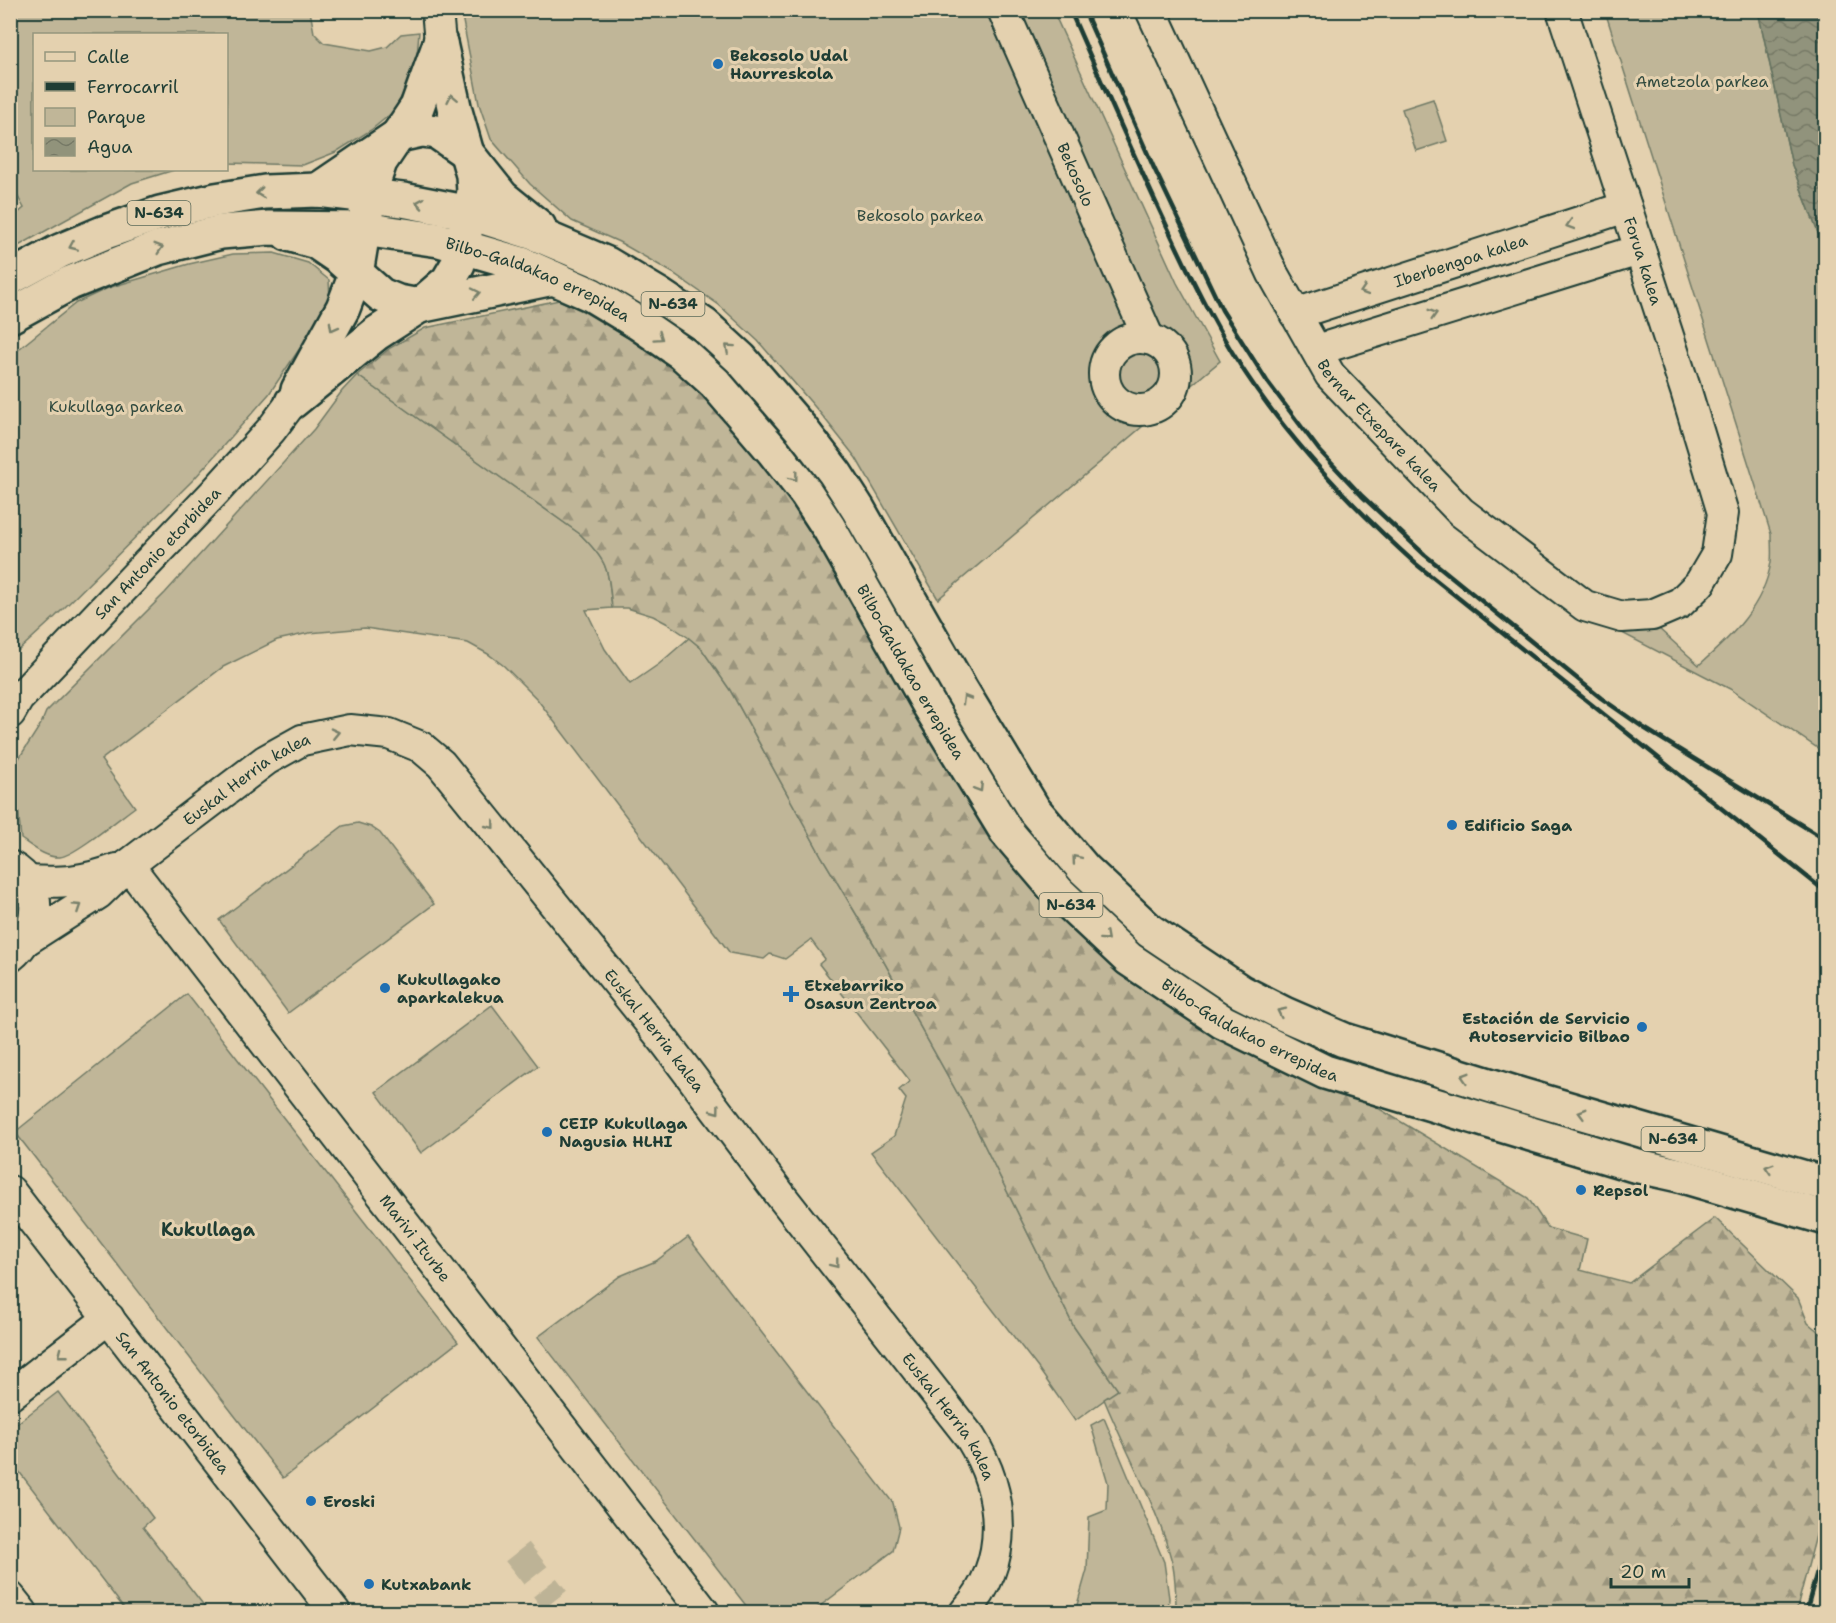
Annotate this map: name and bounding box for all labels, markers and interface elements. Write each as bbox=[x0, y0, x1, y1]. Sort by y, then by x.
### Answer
legend bbox=[33, 33, 228, 171]
text: Calle bbox=[87, 45, 130, 69]
place label: Bekosolo Udal Haurreskola bbox=[730, 45, 849, 84]
marker: Bekosolo Udal Haurreskola bbox=[711, 57, 725, 71]
park label: Ametzola parkea bbox=[1635, 71, 1769, 92]
text: Ferrocarril bbox=[87, 75, 179, 99]
one-way arrow bbox=[446, 93, 459, 103]
text: Parque bbox=[87, 105, 146, 129]
text: Agua bbox=[87, 135, 132, 159]
street label: Bekosolo bbox=[1053, 139, 1099, 210]
one-way arrow bbox=[255, 186, 265, 199]
one-way arrow bbox=[415, 197, 425, 210]
road number: N-634 bbox=[128, 201, 190, 225]
park label: Bekosolo parkea bbox=[857, 205, 983, 226]
street label: Forua kalea bbox=[1619, 214, 1667, 308]
one-way arrow bbox=[1565, 218, 1576, 230]
street label: Iberbengoa kalea bbox=[1391, 229, 1530, 292]
street label: Bilbo-Galdakao errepidea bbox=[443, 232, 634, 326]
one-way arrow bbox=[68, 239, 79, 251]
one-way arrow bbox=[153, 243, 164, 255]
one-way arrow bbox=[1359, 284, 1370, 296]
one-way arrow bbox=[470, 287, 480, 300]
road number: N-634 bbox=[642, 292, 704, 316]
one-way arrow bbox=[1427, 308, 1438, 321]
one-way arrow bbox=[329, 321, 340, 331]
one-way arrow bbox=[652, 330, 663, 341]
one-way arrow bbox=[725, 344, 736, 355]
street label: Bernar Etxepare kalea bbox=[1313, 355, 1446, 496]
park label: Kukullaga parkea bbox=[49, 396, 183, 417]
one-way arrow bbox=[786, 470, 797, 481]
street label: San Antonio etorbidea bbox=[89, 482, 225, 623]
street label: Bilbo-Galdakao errepidea bbox=[852, 580, 970, 763]
one-way arrow bbox=[962, 695, 973, 705]
one-way arrow bbox=[329, 727, 339, 740]
street label: Euskal Herria kalea bbox=[178, 728, 312, 830]
one-way arrow bbox=[972, 782, 983, 793]
place label: Edificio Saga bbox=[1464, 815, 1572, 836]
marker: Edificio Saga bbox=[1445, 818, 1459, 832]
one-way arrow bbox=[484, 819, 495, 830]
one-way arrow bbox=[1072, 855, 1083, 866]
road number: N-634 bbox=[1040, 893, 1102, 917]
one-way arrow bbox=[70, 903, 81, 914]
one-way arrow bbox=[1098, 930, 1108, 941]
street label: Euskal Herria kalea bbox=[600, 964, 710, 1096]
place label: Kukullagako aparkalekua bbox=[397, 969, 504, 1008]
street label: Bilbo-Galdakao errepidea bbox=[1158, 973, 1341, 1086]
place label: Etxebarriko Osasun Zentroa bbox=[804, 975, 937, 1014]
marker: Kukullagako aparkalekua bbox=[378, 981, 392, 995]
marker: Etxebarriko Osasun Zentroa bbox=[782, 985, 800, 1003]
one-way arrow bbox=[1277, 1008, 1288, 1020]
place label: Estación de Servicio Autoservicio Bilbao bbox=[1462, 1008, 1630, 1047]
marker: Estación de Servicio Autoservicio Bilbao bbox=[1635, 1020, 1649, 1034]
one-way arrow bbox=[1460, 1072, 1471, 1084]
one-way arrow bbox=[709, 1104, 720, 1115]
one-way arrow bbox=[1577, 1108, 1588, 1120]
place label: CEIP Kukullaga Nagusia HLHI bbox=[559, 1113, 688, 1152]
marker: CEIP Kukullaga Nagusia HLHI bbox=[540, 1125, 554, 1139]
road number: N-634 bbox=[1642, 1127, 1704, 1151]
one-way arrow bbox=[1764, 1163, 1775, 1175]
place label: Repsol bbox=[1593, 1180, 1649, 1201]
marker: Repsol bbox=[1574, 1183, 1588, 1197]
street label: Marivi Iturbe bbox=[375, 1190, 456, 1286]
district label: Kukullaga bbox=[161, 1218, 256, 1242]
one-way arrow bbox=[828, 1258, 839, 1269]
street label: San Antonio etorbidea bbox=[111, 1327, 235, 1478]
one-way arrow bbox=[58, 1347, 69, 1358]
street label: Euskal Herria kalea bbox=[897, 1348, 1000, 1483]
place label: Eroski bbox=[323, 1491, 375, 1512]
marker: Eroski bbox=[304, 1494, 318, 1508]
scale bar bbox=[1611, 1551, 1689, 1589]
text: 20 m bbox=[1620, 1560, 1666, 1584]
place label: Kutxabank bbox=[381, 1574, 471, 1595]
marker: Kutxabank bbox=[362, 1577, 376, 1591]

